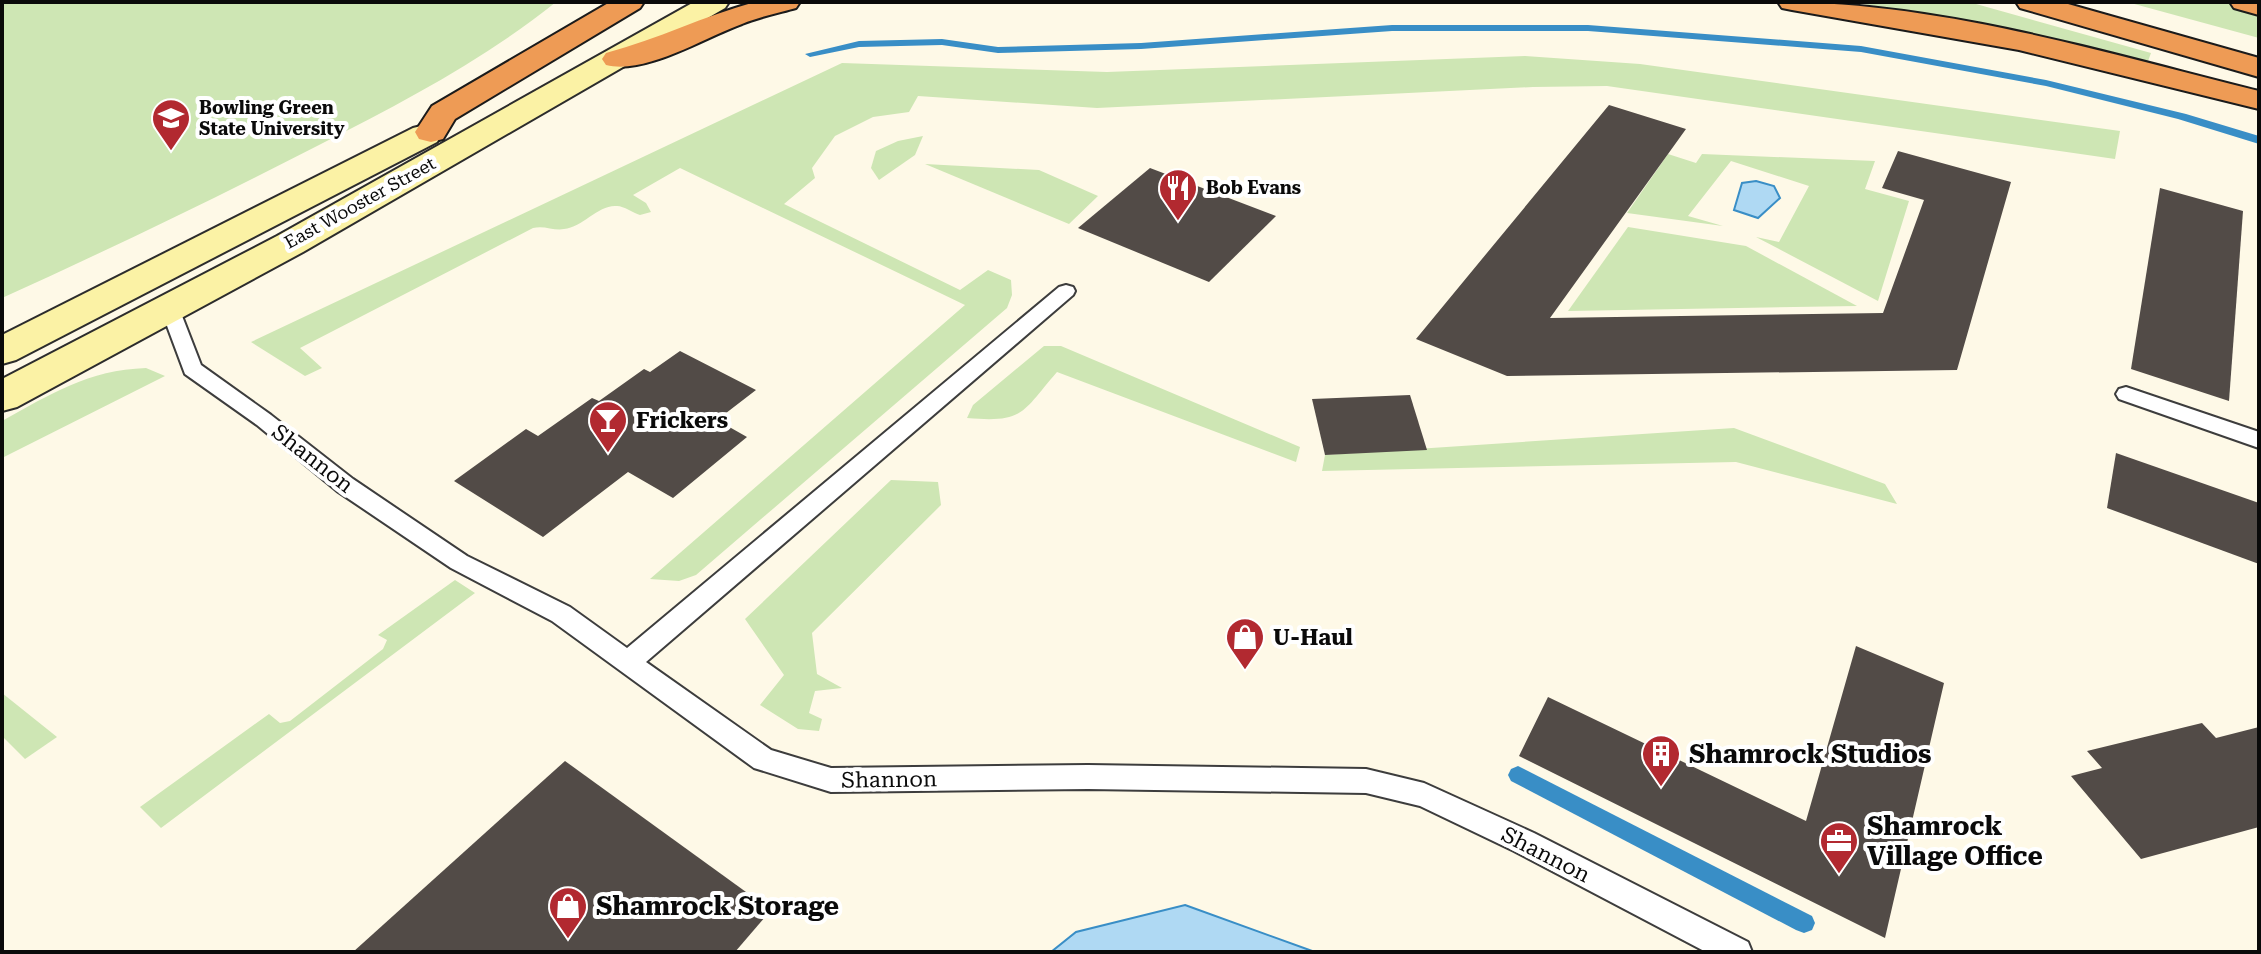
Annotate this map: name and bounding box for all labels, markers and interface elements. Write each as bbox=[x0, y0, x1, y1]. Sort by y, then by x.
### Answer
school or university icon: Bowling Green State University bbox=[150, 97, 192, 152]
place label: Bowling Green State University bbox=[199, 97, 345, 139]
street label: East Wooster Street bbox=[281, 152, 439, 253]
restaurant icon: Bob Evans bbox=[1157, 167, 1199, 222]
place label: Bob Evans bbox=[1206, 177, 1301, 198]
bar icon: Frickers bbox=[587, 399, 629, 454]
place label: Frickers bbox=[636, 408, 728, 433]
street label: Shannon bbox=[267, 419, 358, 498]
shop icon: U-Haul bbox=[1224, 616, 1266, 671]
place label: U-Haul bbox=[1273, 625, 1353, 650]
building icon: Shamrock Studios bbox=[1640, 733, 1682, 788]
place label: Shamrock Studios bbox=[1689, 739, 1931, 769]
street label: Shannon bbox=[841, 766, 937, 793]
place label: Shamrock Village Office bbox=[1867, 811, 2043, 871]
office icon: Shamrock Village Office bbox=[1818, 820, 1860, 875]
street label: Shannon bbox=[1497, 822, 1594, 887]
shop icon: Shamrock Storage bbox=[547, 885, 589, 940]
place label: Shamrock Storage bbox=[596, 891, 839, 921]

